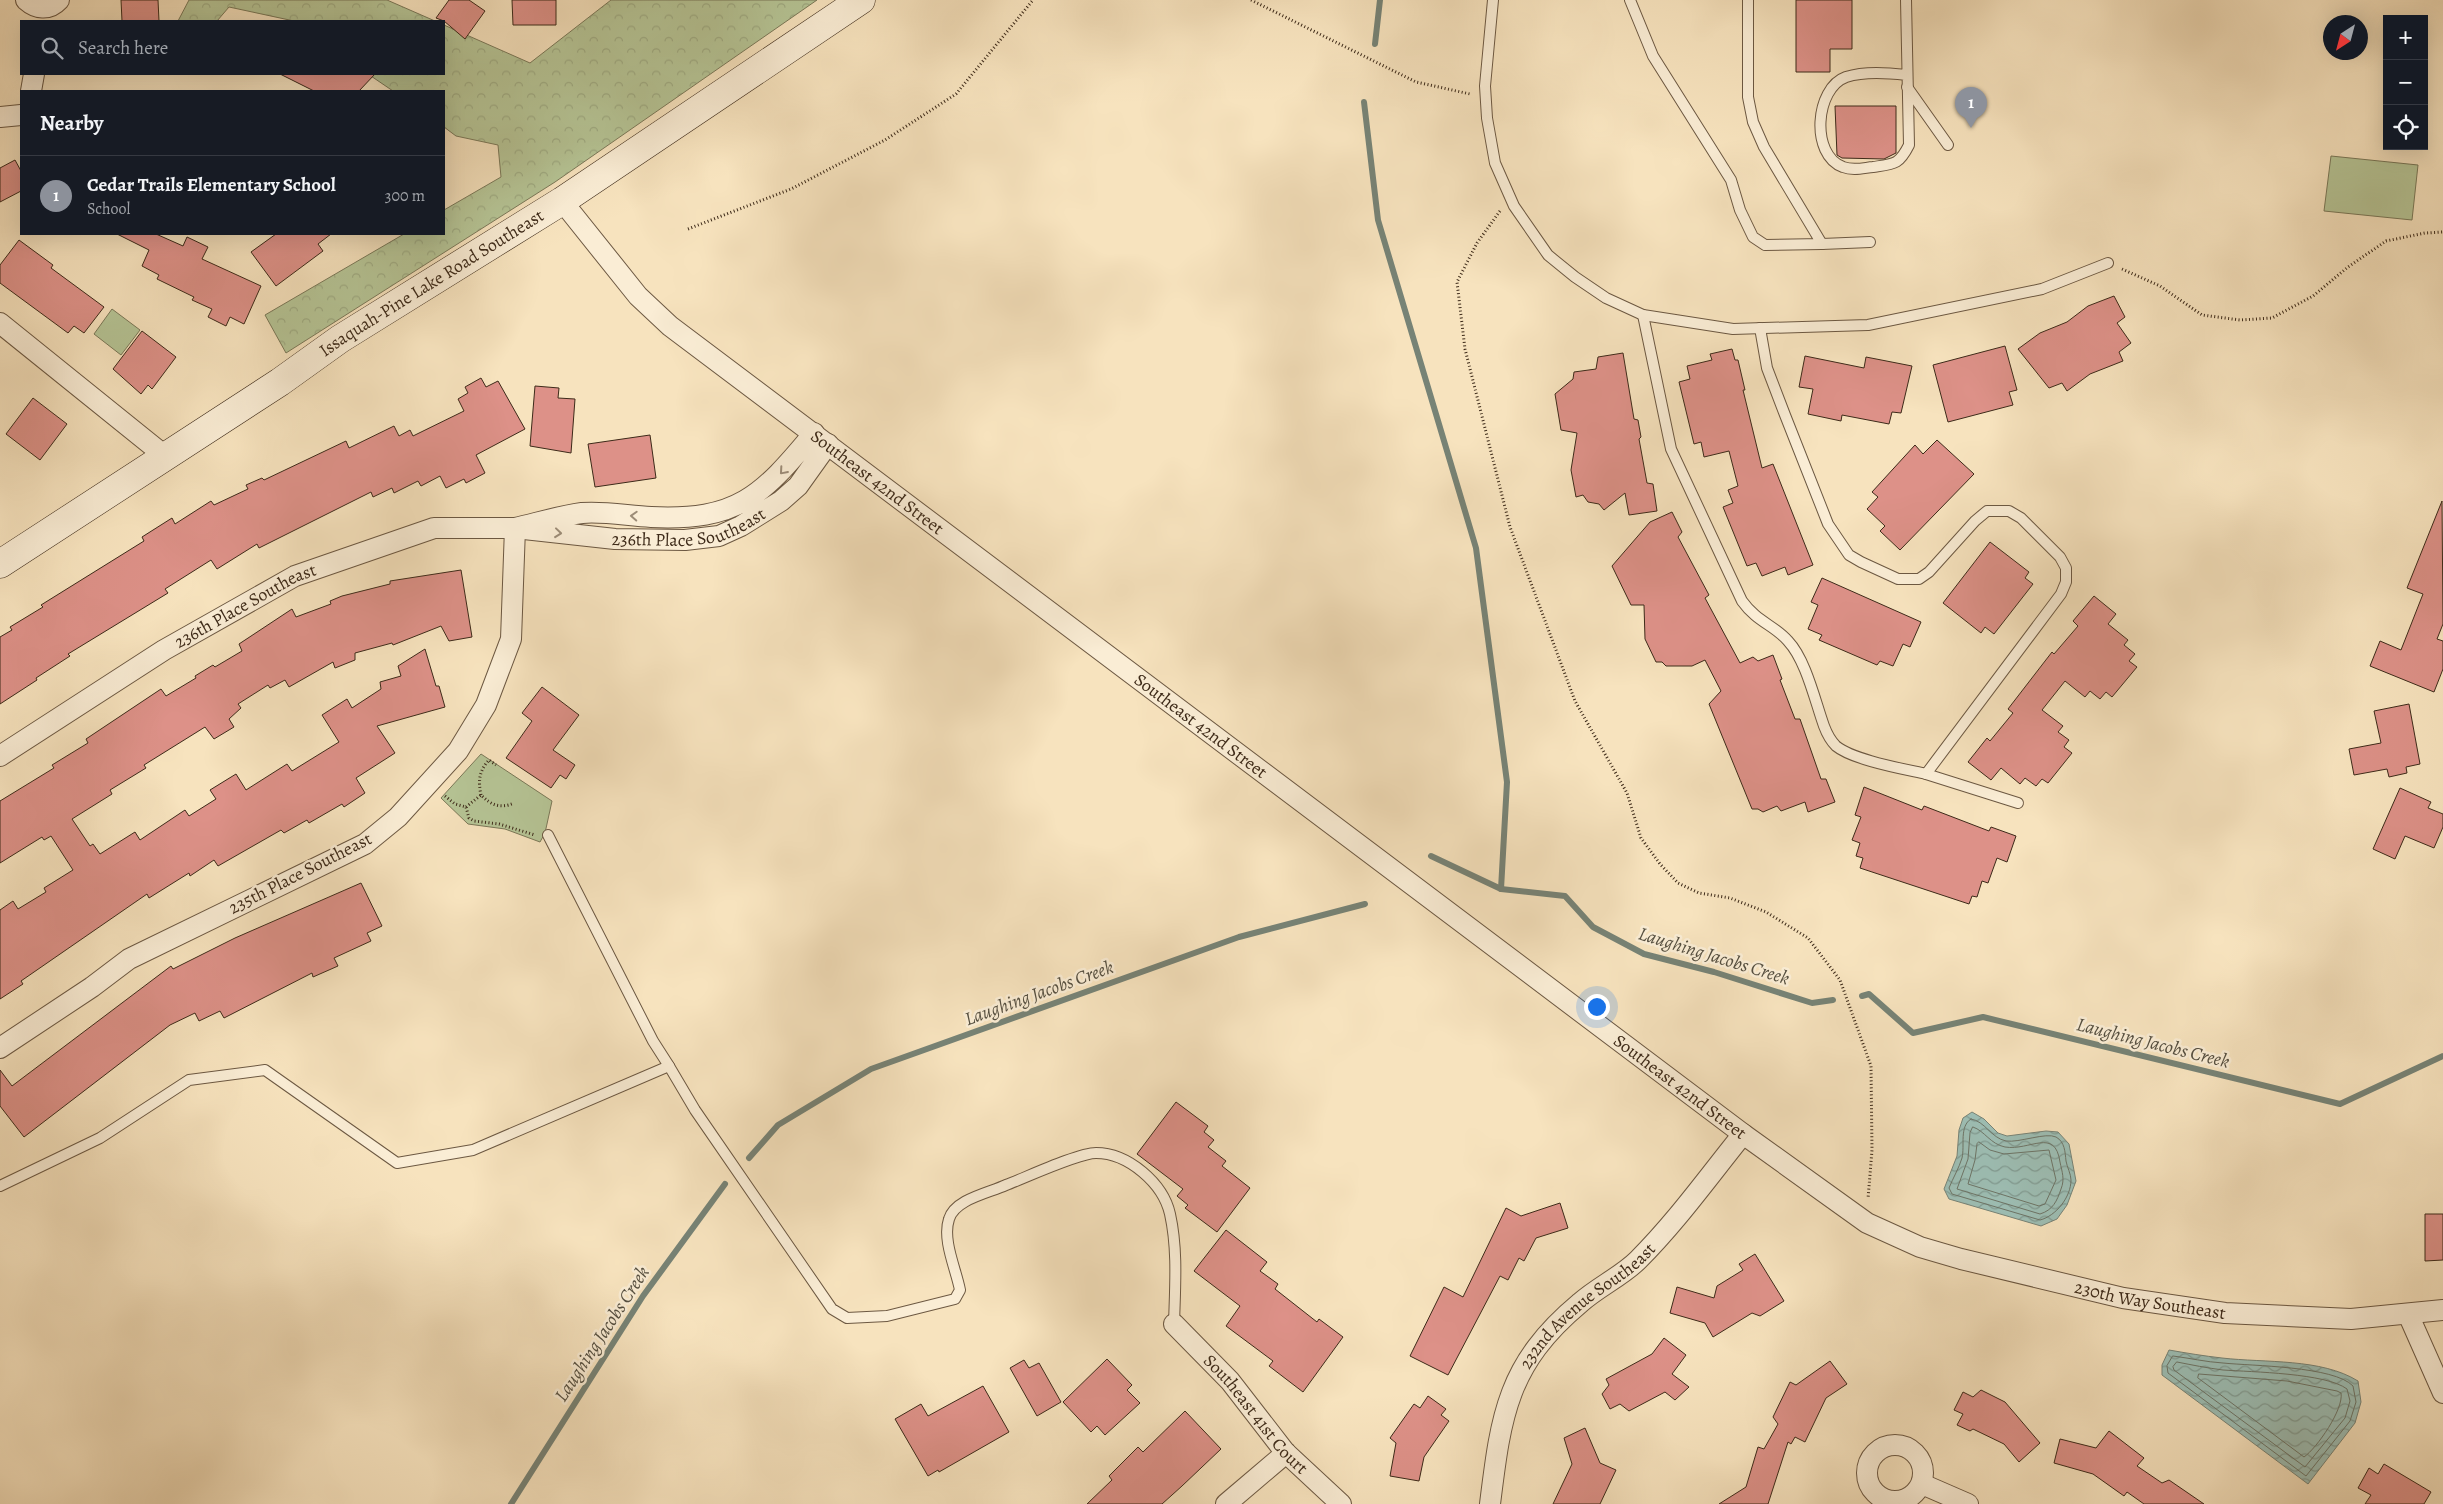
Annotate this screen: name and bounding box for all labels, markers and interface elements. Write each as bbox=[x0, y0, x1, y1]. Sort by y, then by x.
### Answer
north arrow bbox=[2323, 15, 2368, 60]
map controls bbox=[2383, 15, 2428, 150]
button: + bbox=[2383, 15, 2428, 60]
search box bbox=[20, 20, 445, 75]
icon: search bbox=[38, 34, 66, 62]
text: Search here bbox=[78, 35, 168, 61]
button: − bbox=[2383, 60, 2428, 105]
pin: 1 bbox=[1955, 87, 1987, 128]
button: locate bbox=[2383, 105, 2428, 150]
text: Nearby bbox=[40, 109, 103, 137]
text: Cedar Trails Elementary School bbox=[87, 172, 336, 198]
text: 1 bbox=[53, 185, 59, 207]
text: 300 m bbox=[385, 185, 425, 207]
text: School bbox=[87, 198, 130, 220]
street label: Issaquah-Pine Lake Road Southeast bbox=[314, 203, 548, 362]
street label: Southeast 42nd Street bbox=[806, 424, 949, 540]
one-way arrow bbox=[779, 465, 788, 474]
street label: 236th Place Southeast bbox=[611, 502, 770, 552]
one-way arrow bbox=[630, 510, 638, 521]
one-way arrow bbox=[554, 527, 562, 538]
street label: 236th Place Southeast bbox=[170, 558, 319, 654]
street label: Southeast 42nd Street bbox=[1129, 668, 1272, 784]
street label: 235th Place Southeast bbox=[224, 826, 376, 919]
water label: Laughing Jacobs Creek bbox=[1635, 921, 1793, 991]
water label: Laughing Jacobs Creek bbox=[961, 954, 1117, 1032]
your location bbox=[1584, 994, 1610, 1020]
water label: Laughing Jacobs Creek bbox=[2074, 1011, 2232, 1075]
street label: Southeast 42nd Street bbox=[1609, 1029, 1752, 1145]
street label: 232nd Avenue Southeast bbox=[1514, 1237, 1661, 1373]
water label: Laughing Jacobs Creek bbox=[548, 1261, 656, 1407]
street label: 230th Way Southeast bbox=[2072, 1275, 2227, 1325]
street label: Southeast 41st Court bbox=[1198, 1349, 1313, 1480]

